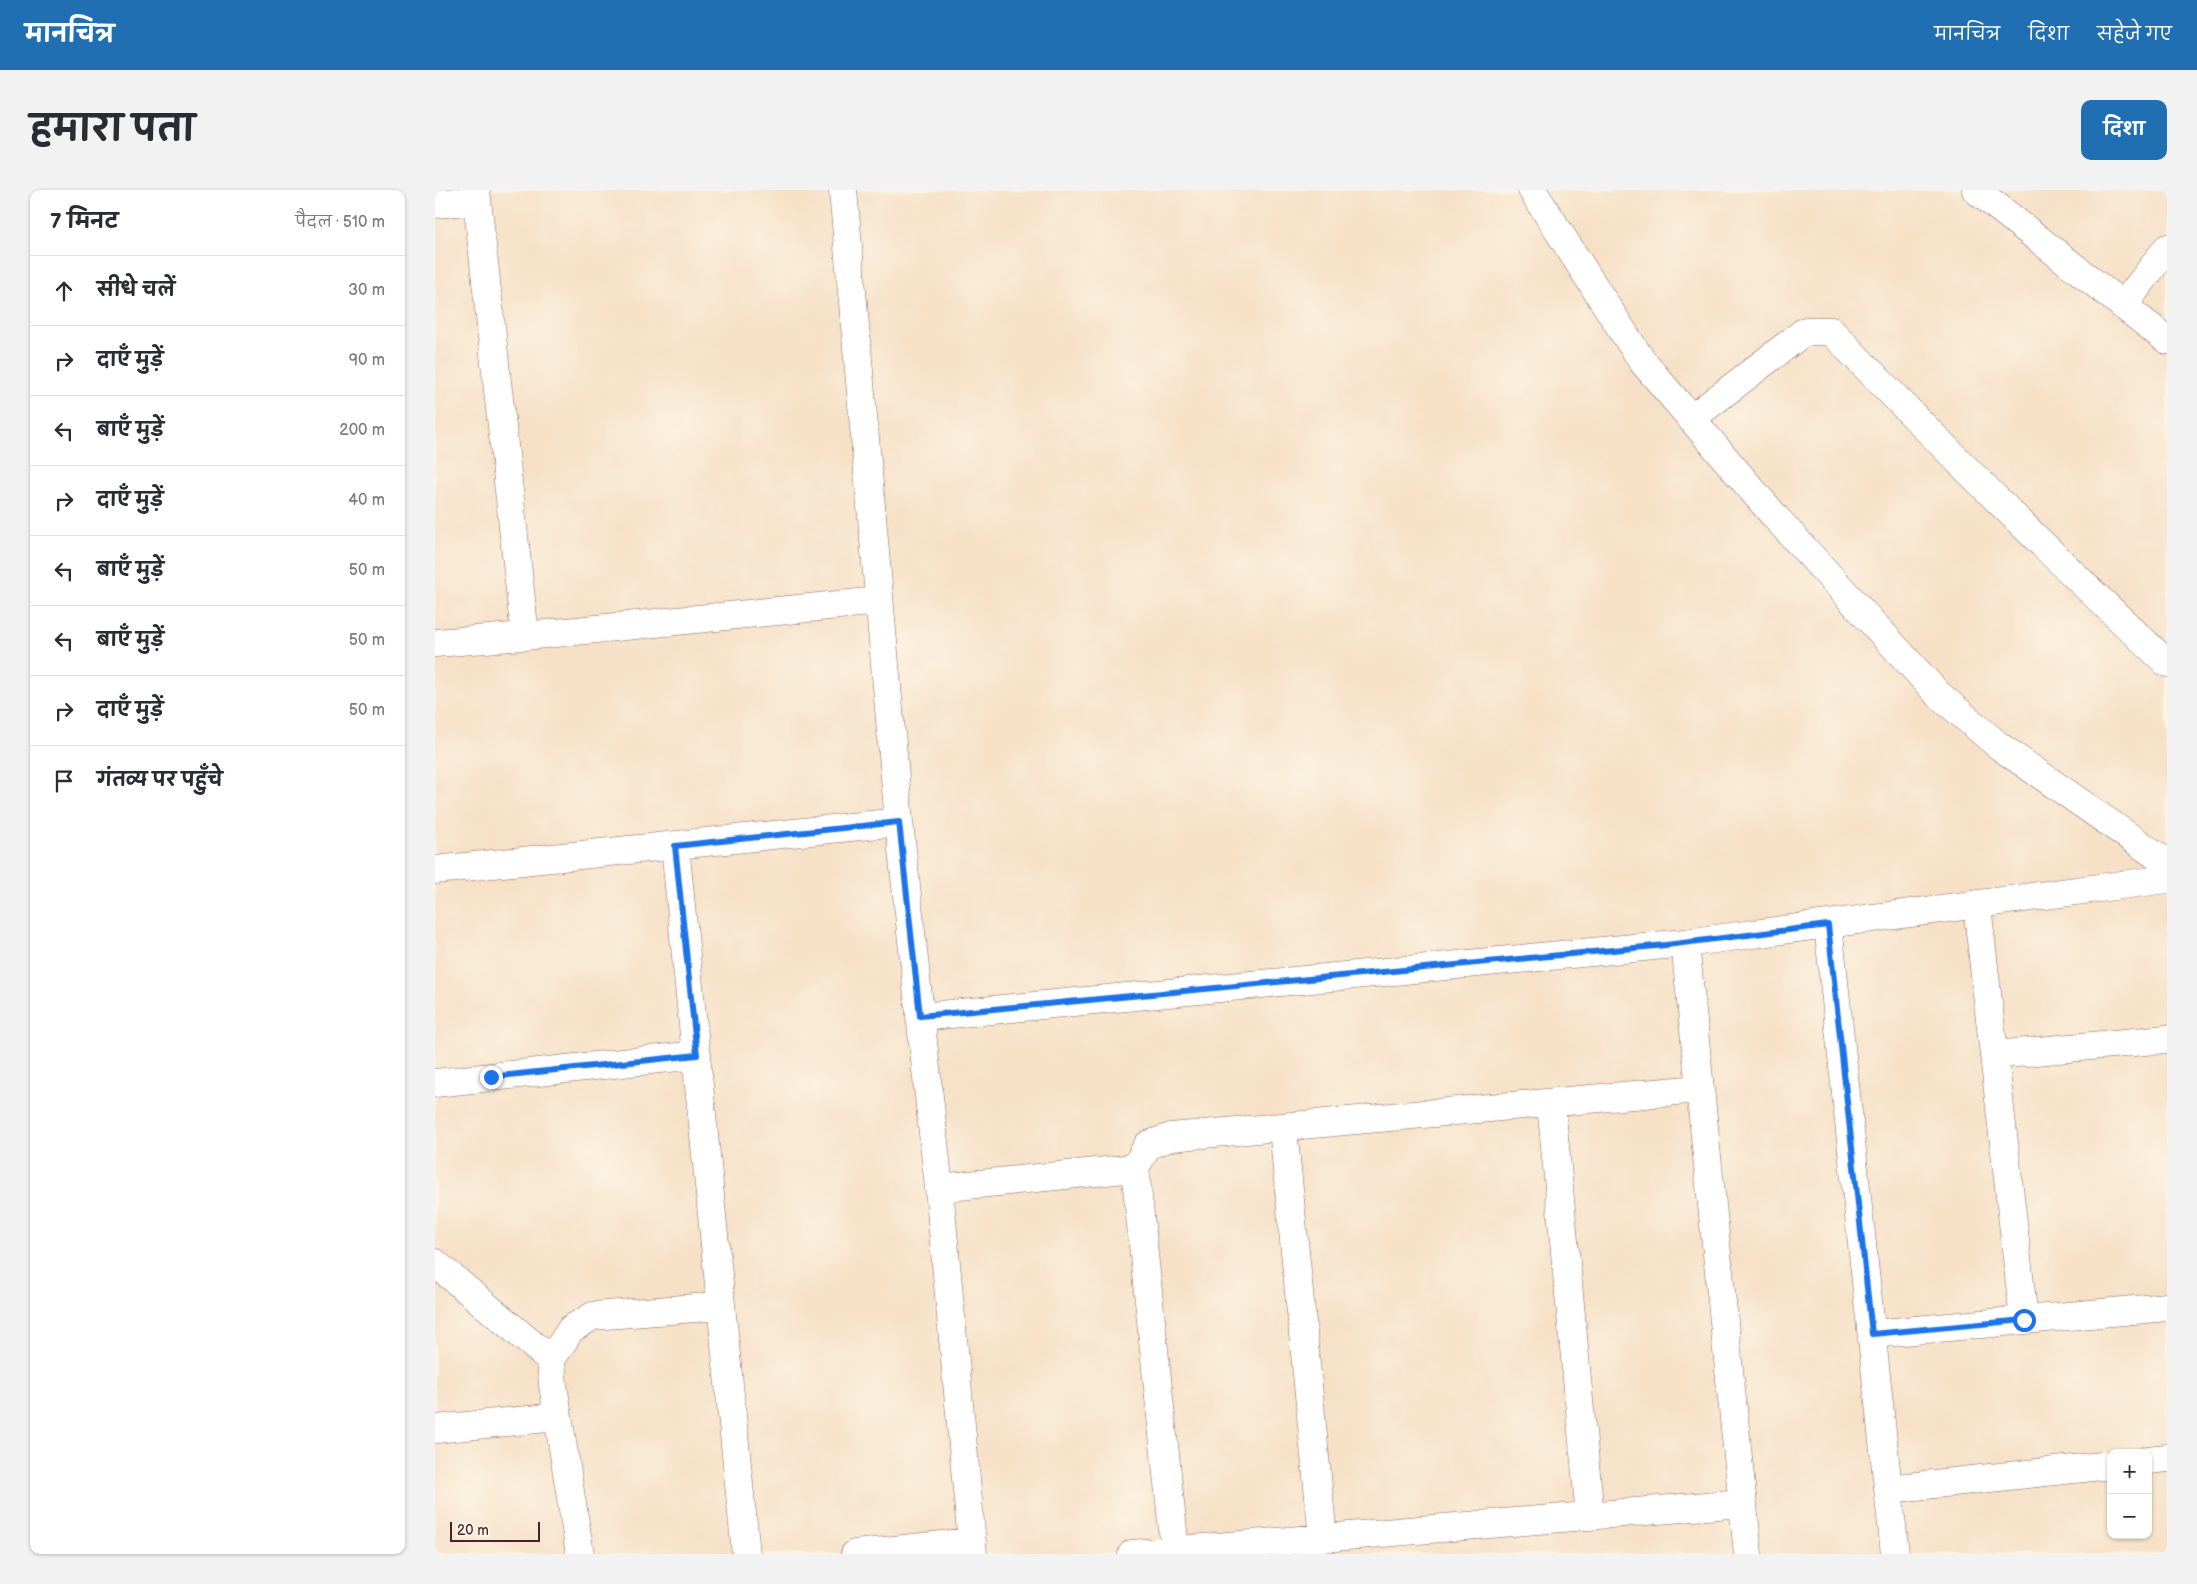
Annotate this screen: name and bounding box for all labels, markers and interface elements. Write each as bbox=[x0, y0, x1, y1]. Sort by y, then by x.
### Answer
text: मानचित्र bbox=[25, 20, 114, 49]
text: मानचित्र bbox=[1934, 24, 2000, 45]
text: दिशा bbox=[2028, 24, 2069, 45]
text: सहेजे गए bbox=[2097, 24, 2172, 45]
button: दिशा bbox=[2081, 100, 2167, 160]
text: हमारा पता bbox=[30, 108, 195, 151]
text: 7 मिनट bbox=[50, 209, 118, 234]
text: पैदल · 510 m bbox=[295, 213, 385, 232]
icon: ahead bbox=[50, 277, 78, 305]
text: सीधे चलें bbox=[97, 279, 175, 302]
text: 30 m bbox=[348, 281, 385, 300]
icon: right bbox=[50, 347, 78, 375]
text: दाएँ मुड़ें bbox=[97, 349, 163, 372]
text: 90 m bbox=[349, 351, 385, 370]
icon: left bbox=[50, 417, 78, 445]
text: बाएँ मुड़ें bbox=[97, 419, 164, 442]
text: 200 m bbox=[339, 421, 385, 440]
icon: right bbox=[50, 487, 78, 515]
text: दाएँ मुड़ें bbox=[97, 489, 163, 512]
text: 40 m bbox=[348, 491, 385, 510]
icon: left bbox=[50, 557, 78, 585]
text: बाएँ मुड़ें bbox=[97, 559, 164, 582]
text: 50 m bbox=[349, 561, 385, 580]
icon: left bbox=[50, 627, 78, 655]
text: बाएँ मुड़ें bbox=[97, 629, 164, 652]
text: 50 m bbox=[349, 631, 385, 650]
icon: right bbox=[50, 697, 78, 725]
text: दाएँ मुड़ें bbox=[97, 699, 163, 722]
text: 50 m bbox=[349, 701, 385, 720]
icon: arrive bbox=[50, 767, 78, 795]
text: गंतव्य पर पहुँचे bbox=[97, 769, 223, 792]
route end bbox=[480, 1066, 503, 1089]
route start bbox=[2013, 1309, 2036, 1332]
map controls bbox=[2107, 1449, 2152, 1539]
button: + bbox=[2107, 1449, 2152, 1494]
button: − bbox=[2107, 1494, 2152, 1539]
scale bar bbox=[450, 1519, 540, 1542]
text: 20 m bbox=[457, 1522, 489, 1539]

